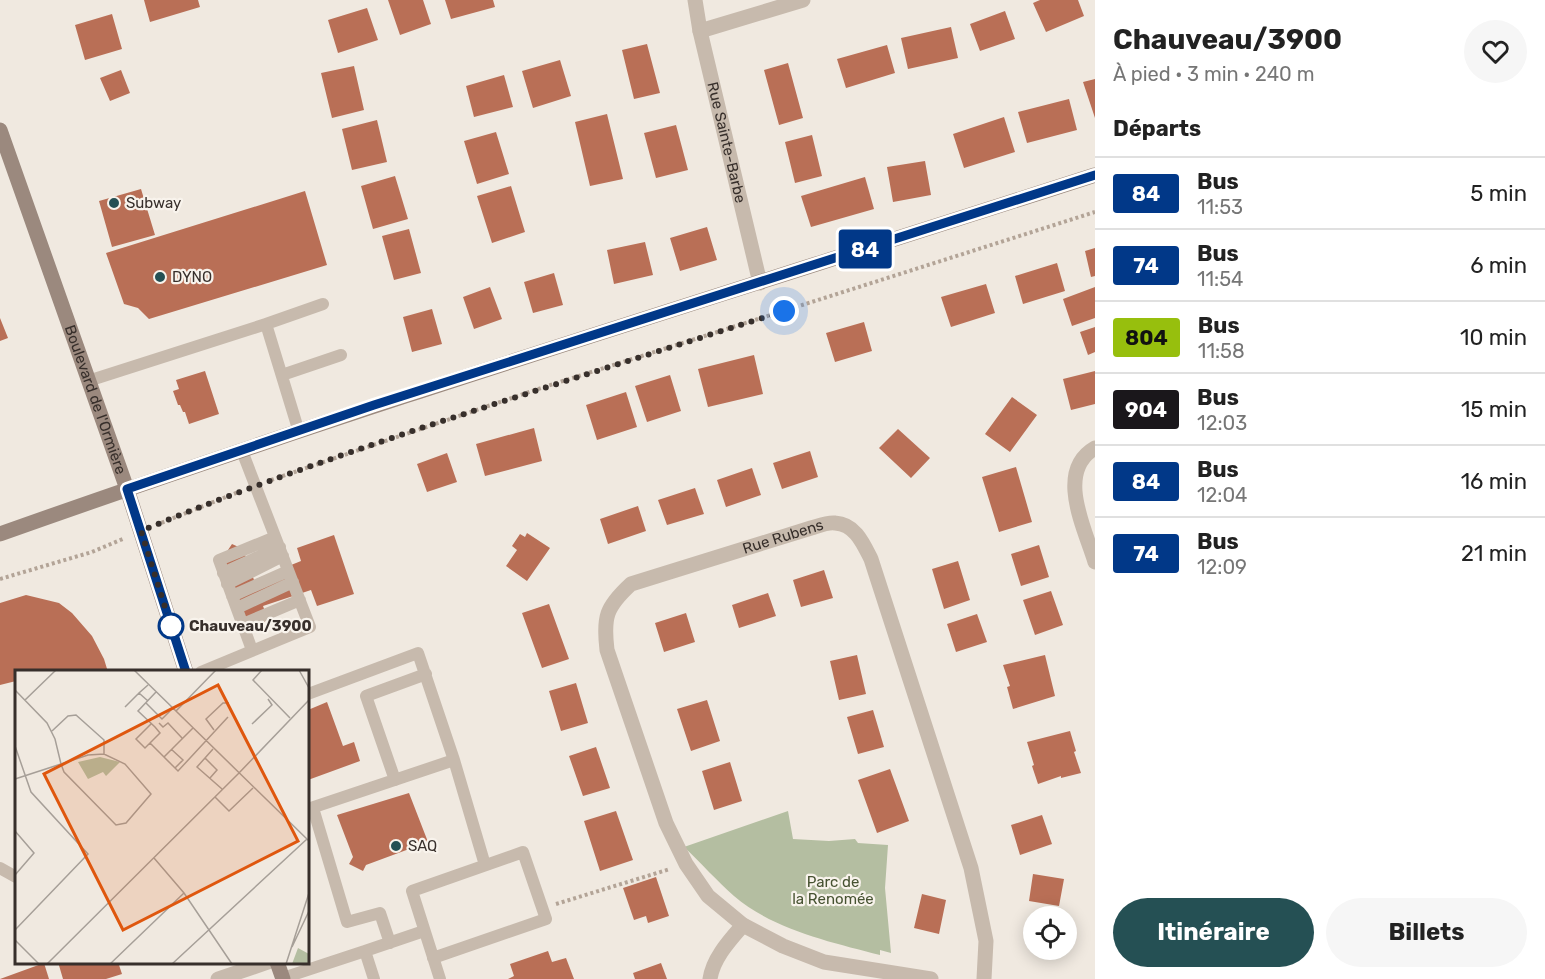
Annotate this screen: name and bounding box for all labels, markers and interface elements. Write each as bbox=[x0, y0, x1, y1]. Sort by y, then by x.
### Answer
button: heart bbox=[1464, 20, 1527, 83]
text: Chauveau/3900 bbox=[1113, 23, 1342, 56]
text: À pied · 3 min · 240 m bbox=[1113, 62, 1314, 86]
street label: Rue Sainte-Barbe bbox=[703, 80, 750, 205]
text: Départs bbox=[1113, 115, 1201, 142]
text: Bus bbox=[1197, 168, 1239, 195]
text: 5 min bbox=[1470, 180, 1527, 207]
text: 84 bbox=[1132, 181, 1160, 206]
place label: Subway bbox=[126, 194, 181, 212]
text: 11:53 bbox=[1197, 195, 1243, 219]
marker: Subway bbox=[107, 196, 121, 210]
line badge: 84 bbox=[838, 230, 892, 268]
text: 84 bbox=[851, 237, 879, 262]
text: Bus bbox=[1197, 240, 1239, 267]
text: 6 min bbox=[1470, 252, 1527, 279]
text: 74 bbox=[1133, 253, 1159, 278]
text: 11:54 bbox=[1197, 267, 1244, 291]
place label: DYNO bbox=[172, 268, 212, 286]
marker: DYNO bbox=[153, 270, 167, 284]
your location bbox=[769, 296, 799, 326]
text: Bus bbox=[1198, 312, 1240, 339]
street label: Boulevard de l'Ormière bbox=[61, 323, 130, 477]
text: 10 min bbox=[1460, 324, 1527, 351]
text: 804 bbox=[1125, 325, 1168, 350]
text: 11:58 bbox=[1198, 339, 1245, 363]
text: Bus bbox=[1197, 384, 1239, 411]
text: 15 min bbox=[1461, 396, 1527, 423]
text: 904 bbox=[1125, 397, 1167, 422]
text: 12:03 bbox=[1197, 411, 1247, 435]
text: Bus bbox=[1197, 456, 1239, 483]
text: 16 min bbox=[1461, 468, 1527, 495]
text: 84 bbox=[1132, 469, 1160, 494]
text: 12:04 bbox=[1197, 483, 1248, 507]
street label: Rue Rubens bbox=[740, 516, 826, 558]
text: Bus bbox=[1197, 528, 1239, 555]
text: 21 min bbox=[1461, 540, 1527, 567]
text: 74 bbox=[1133, 541, 1159, 566]
text: 12:09 bbox=[1197, 555, 1247, 579]
marker: Chauveau/3900 bbox=[158, 613, 184, 639]
place label: Chauveau/3900 bbox=[189, 617, 312, 635]
inset map bbox=[15, 670, 309, 964]
place label: SAQ bbox=[408, 837, 437, 855]
marker: SAQ bbox=[389, 839, 403, 853]
park label: Parc de la Renomée bbox=[792, 873, 874, 908]
button: Itinéraire bbox=[1113, 898, 1314, 967]
button: Billets bbox=[1326, 898, 1527, 967]
map controls bbox=[1023, 906, 1077, 960]
button: locate bbox=[1023, 906, 1077, 960]

